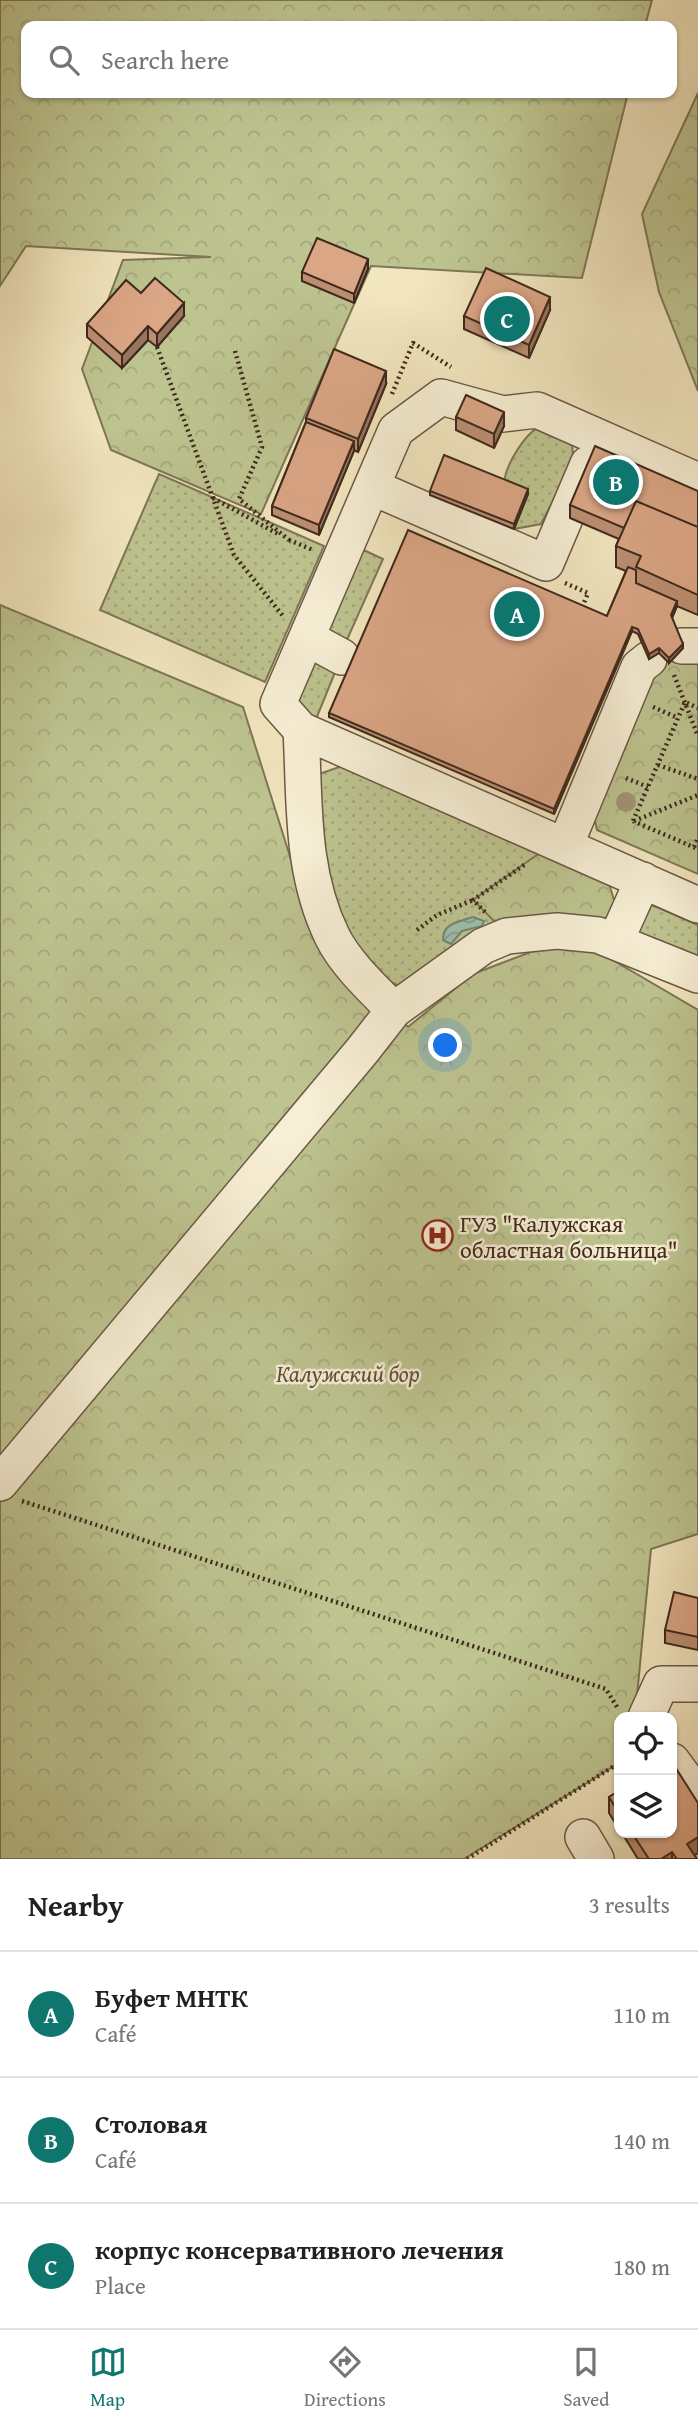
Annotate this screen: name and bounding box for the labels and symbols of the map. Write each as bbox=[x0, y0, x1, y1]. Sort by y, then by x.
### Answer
pin: C bbox=[484, 293, 530, 345]
pin: B bbox=[593, 456, 639, 508]
pin: A bbox=[494, 588, 540, 640]
your location bbox=[428, 1028, 462, 1062]
place label: ГУЗ "Калужская областная больница" bbox=[460, 1207, 678, 1266]
hospital icon: ГУЗ "Калужская областная больница" bbox=[420, 1219, 454, 1253]
park label: Калужский бор bbox=[276, 1357, 420, 1390]

